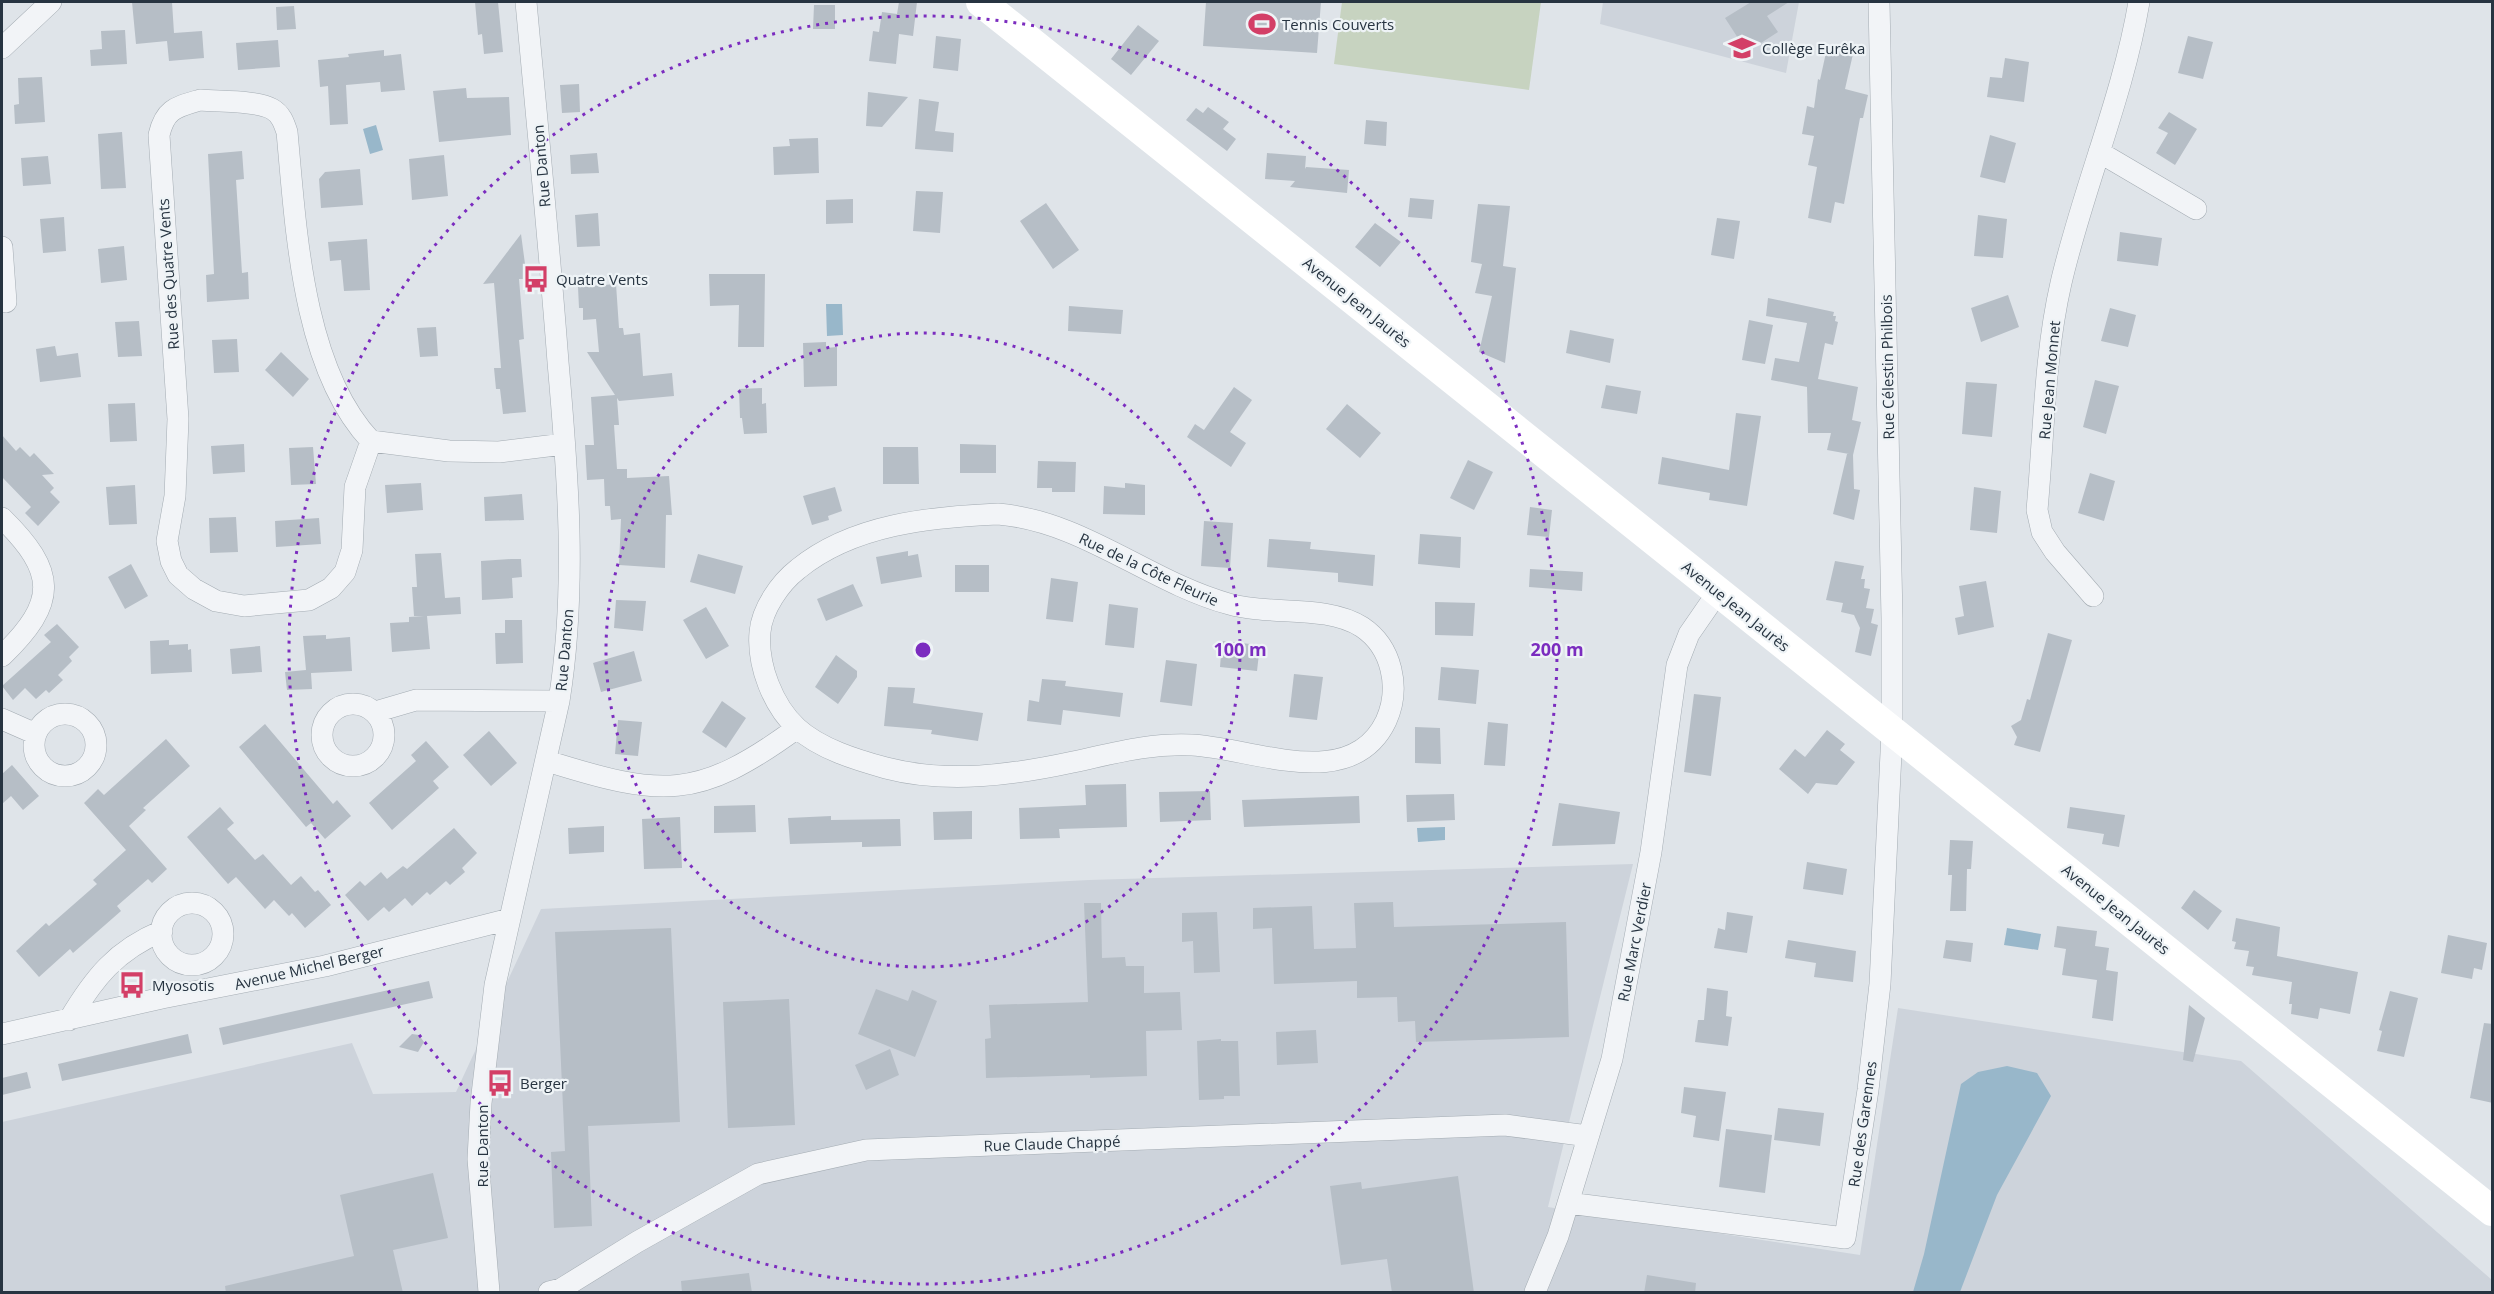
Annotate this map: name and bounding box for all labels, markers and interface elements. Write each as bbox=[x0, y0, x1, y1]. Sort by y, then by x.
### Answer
sports icon: Tennis Couverts bbox=[1247, 9, 1277, 39]
place label: Tennis Couverts bbox=[1282, 14, 1394, 34]
school or university icon: Collège Eurêka bbox=[1727, 33, 1757, 63]
place label: Collège Eurêka bbox=[1762, 38, 1865, 58]
street label: Rue Danton bbox=[527, 124, 555, 208]
street label: Rue des Quatre Vents bbox=[153, 198, 183, 350]
street label: Avenue Jean Jaurès bbox=[1299, 252, 1415, 352]
bus stop icon: Quatre Vents bbox=[521, 264, 551, 294]
place label: Quatre Vents bbox=[556, 269, 648, 289]
street label: Rue Célestin Philbois bbox=[1876, 294, 1898, 440]
street label: Rue Jean Monnet bbox=[2034, 320, 2064, 440]
street label: Rue de la Côte Fleurie bbox=[1076, 528, 1222, 610]
street label: Avenue Jean Jaurès bbox=[1678, 556, 1794, 656]
street label: Rue Danton bbox=[550, 608, 578, 692]
text: 100 m bbox=[1213, 637, 1267, 661]
text: 200 m bbox=[1530, 637, 1584, 661]
centre of rings bbox=[913, 640, 933, 660]
street label: Avenue Jean Jaurès bbox=[2058, 859, 2174, 959]
street label: Rue Marc Verdier bbox=[1613, 881, 1655, 1003]
street label: Avenue Michel Berger bbox=[232, 940, 386, 994]
bus stop icon: Myosotis bbox=[117, 970, 147, 1000]
place label: Myosotis bbox=[152, 975, 214, 995]
street label: Rue des Garennes bbox=[1843, 1060, 1881, 1188]
bus stop icon: Berger bbox=[485, 1068, 515, 1098]
place label: Berger bbox=[520, 1073, 567, 1093]
street label: Rue Danton bbox=[472, 1105, 492, 1187]
street label: Rue Claude Chappé bbox=[983, 1131, 1121, 1155]

